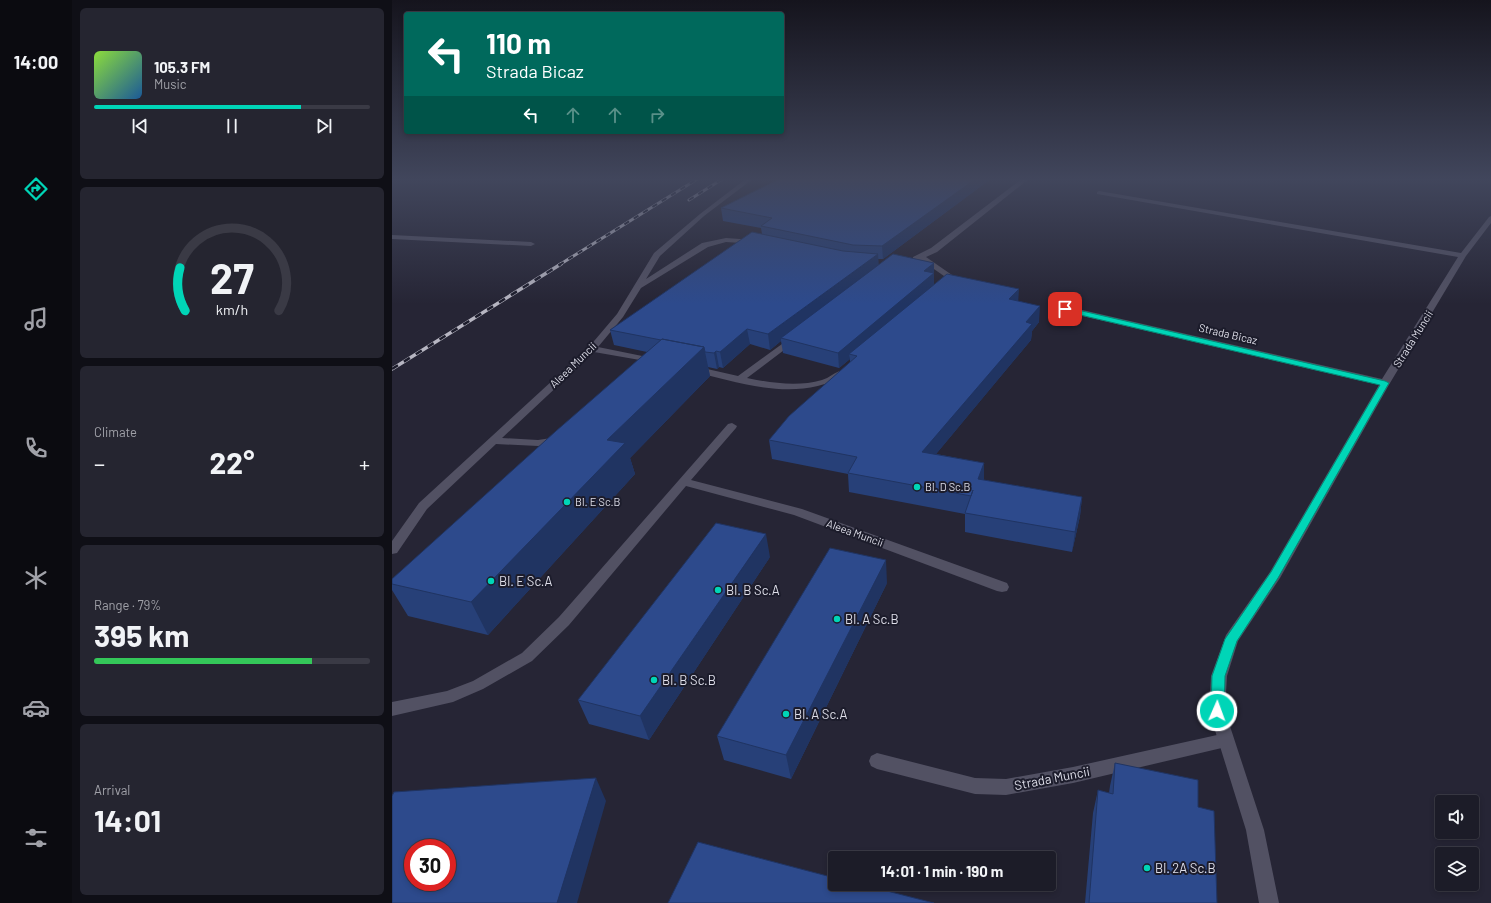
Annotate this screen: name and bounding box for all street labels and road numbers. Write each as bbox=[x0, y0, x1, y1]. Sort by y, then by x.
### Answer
street label: Strada Muncii bbox=[1390, 308, 1435, 370]
street label: Strada Bicaz bbox=[1198, 320, 1259, 347]
street label: Aleea Muncii bbox=[547, 339, 599, 390]
street label: Aleea Muncii bbox=[825, 516, 886, 549]
street label: Strada Muncii bbox=[1013, 763, 1091, 793]

